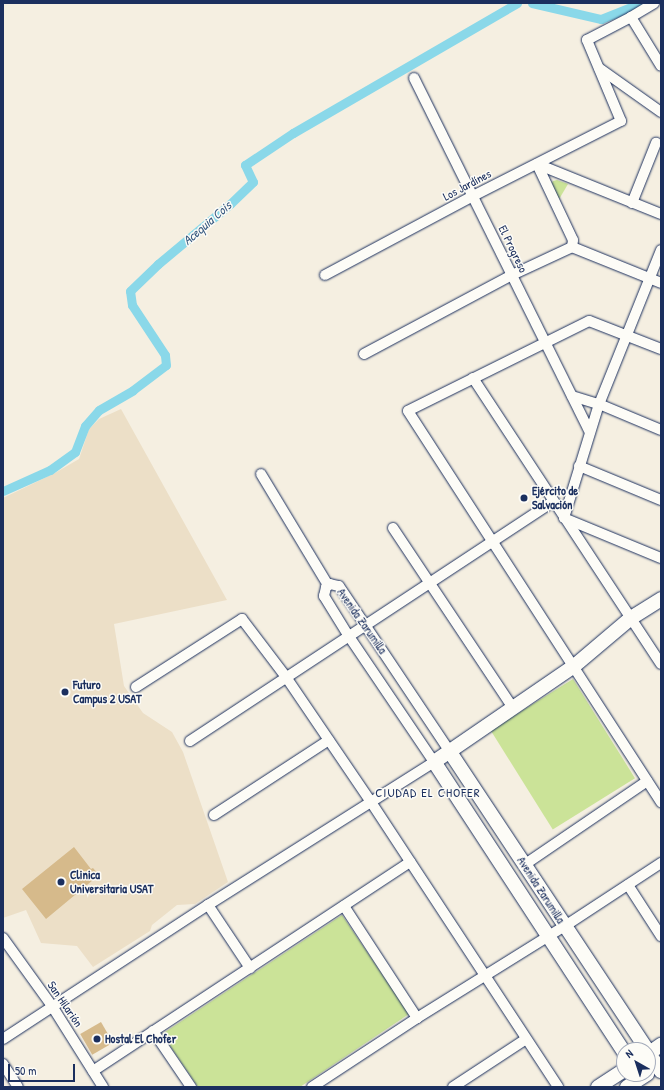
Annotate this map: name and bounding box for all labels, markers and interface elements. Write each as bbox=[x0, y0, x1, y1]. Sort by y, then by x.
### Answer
street label: Los Jardínes bbox=[440, 166, 494, 204]
water label: Acequia Cois bbox=[180, 198, 234, 248]
street label: El Progreso bbox=[495, 223, 531, 275]
place label: Ejército de Salvación bbox=[532, 484, 578, 512]
marker: Ejército de Salvación bbox=[519, 493, 529, 503]
street label: Avenida Zarumilla bbox=[334, 585, 390, 657]
place label: Futuro Campus 2 USAT bbox=[73, 678, 142, 706]
marker: Futuro Campus 2 USAT bbox=[60, 687, 70, 697]
district label: CIUDAD EL CHOFER bbox=[375, 784, 481, 800]
street label: Avenida Zarumilla bbox=[514, 854, 568, 926]
place label: Clinica Universitaria USAT bbox=[70, 868, 153, 896]
marker: Clinica Universitaria USAT bbox=[55, 876, 67, 888]
street label: San Hilarión bbox=[44, 978, 86, 1030]
place label: Hostal El Chofer bbox=[105, 1032, 176, 1046]
marker: Hostal El Chofer bbox=[92, 1034, 102, 1044]
north arrow bbox=[616, 1042, 656, 1082]
text: N bbox=[622, 1046, 636, 1061]
scale bar bbox=[10, 1056, 77, 1082]
text: 50 m bbox=[15, 1062, 36, 1079]

